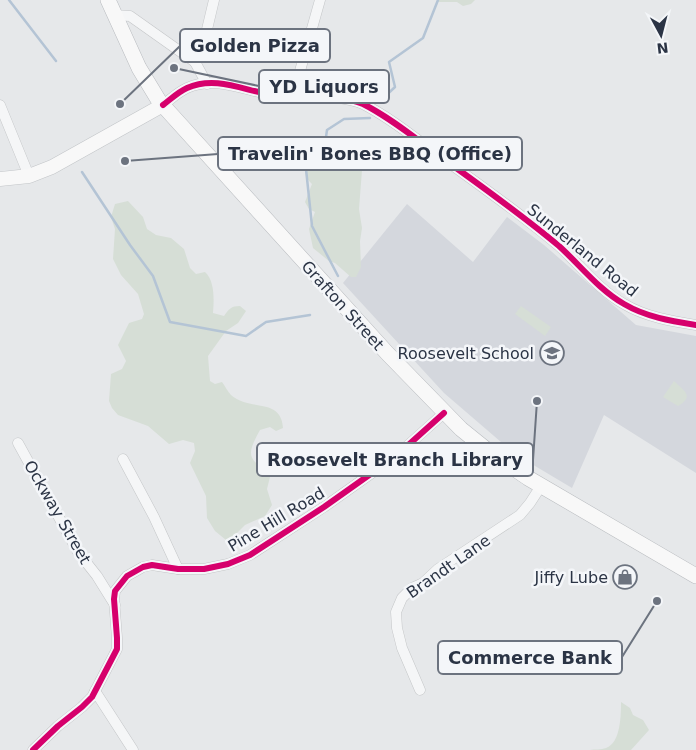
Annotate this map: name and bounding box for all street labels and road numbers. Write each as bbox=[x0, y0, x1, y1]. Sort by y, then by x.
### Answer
street label: Sunderland Road bbox=[524, 200, 642, 301]
street label: Grafton Street bbox=[297, 257, 388, 354]
street label: Ockway Street bbox=[20, 457, 95, 568]
street label: Pine Hill Road bbox=[224, 483, 328, 556]
street label: Brandt Lane bbox=[403, 531, 494, 602]

